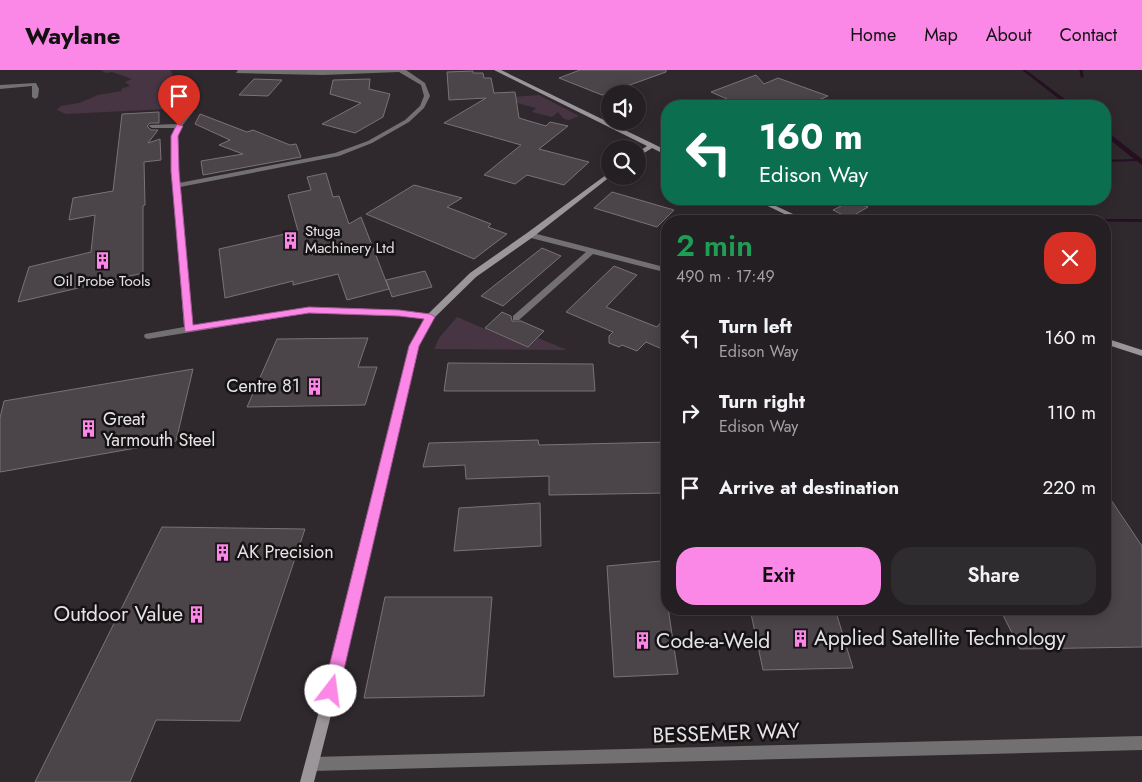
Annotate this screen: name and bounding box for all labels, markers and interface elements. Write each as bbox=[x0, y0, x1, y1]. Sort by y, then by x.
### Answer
text: Waylane bbox=[25, 18, 120, 53]
text: Home bbox=[850, 22, 896, 48]
text: Map bbox=[924, 22, 958, 48]
text: About bbox=[986, 22, 1031, 48]
text: Contact bbox=[1059, 22, 1117, 48]
pin bbox=[158, 75, 200, 126]
icon: arrive bbox=[165, 82, 193, 110]
map controls bbox=[601, 85, 646, 185]
button: sound bbox=[601, 85, 646, 130]
text: 160 m bbox=[759, 112, 863, 162]
icon: left bbox=[676, 120, 741, 185]
button: search bbox=[601, 140, 646, 185]
text: Edison Way bbox=[759, 158, 868, 190]
place label: Stuga Machinery Ltd bbox=[305, 220, 395, 259]
text: 2 min bbox=[676, 224, 753, 267]
building icon: Stuga Machinery Ltd bbox=[281, 230, 301, 250]
button: close bbox=[1044, 232, 1096, 284]
building icon: Oil Probe Tools bbox=[92, 250, 112, 270]
text: 490 m · 17:49 bbox=[676, 265, 775, 288]
place label: Oil Probe Tools bbox=[54, 270, 150, 292]
text: Turn left bbox=[719, 313, 792, 340]
icon: left bbox=[676, 324, 704, 352]
text: 160 m bbox=[1045, 324, 1096, 351]
text: Edison Way bbox=[719, 340, 798, 363]
place label: Centre 81 bbox=[226, 373, 300, 399]
building icon: Centre 81 bbox=[304, 376, 324, 396]
text: Turn right bbox=[719, 388, 805, 415]
icon: right bbox=[676, 399, 704, 427]
text: 110 m bbox=[1047, 399, 1096, 426]
place label: Great Yarmouth Steel bbox=[103, 406, 215, 453]
text: Edison Way bbox=[719, 415, 798, 438]
building icon: Great Yarmouth Steel bbox=[79, 419, 99, 439]
icon: arrive bbox=[676, 474, 704, 502]
text: Arrive at destination bbox=[719, 474, 899, 501]
text: 220 m bbox=[1042, 474, 1096, 501]
place label: AK Precision bbox=[237, 539, 334, 565]
building icon: AK Precision bbox=[213, 542, 233, 562]
button: Exit bbox=[676, 547, 881, 605]
button: Share bbox=[891, 547, 1096, 605]
place label: Outdoor Value bbox=[53, 599, 183, 629]
building icon: Outdoor Value bbox=[187, 604, 207, 624]
place label: Applied Satellite Technology bbox=[814, 623, 1066, 653]
place label: Code-a-Weld bbox=[656, 626, 770, 656]
building icon: Applied Satellite Technology bbox=[790, 628, 810, 648]
building icon: Code-a-Weld bbox=[632, 631, 652, 651]
position arrow bbox=[304, 664, 356, 716]
street label: BESSEMER WAY bbox=[652, 715, 800, 751]

